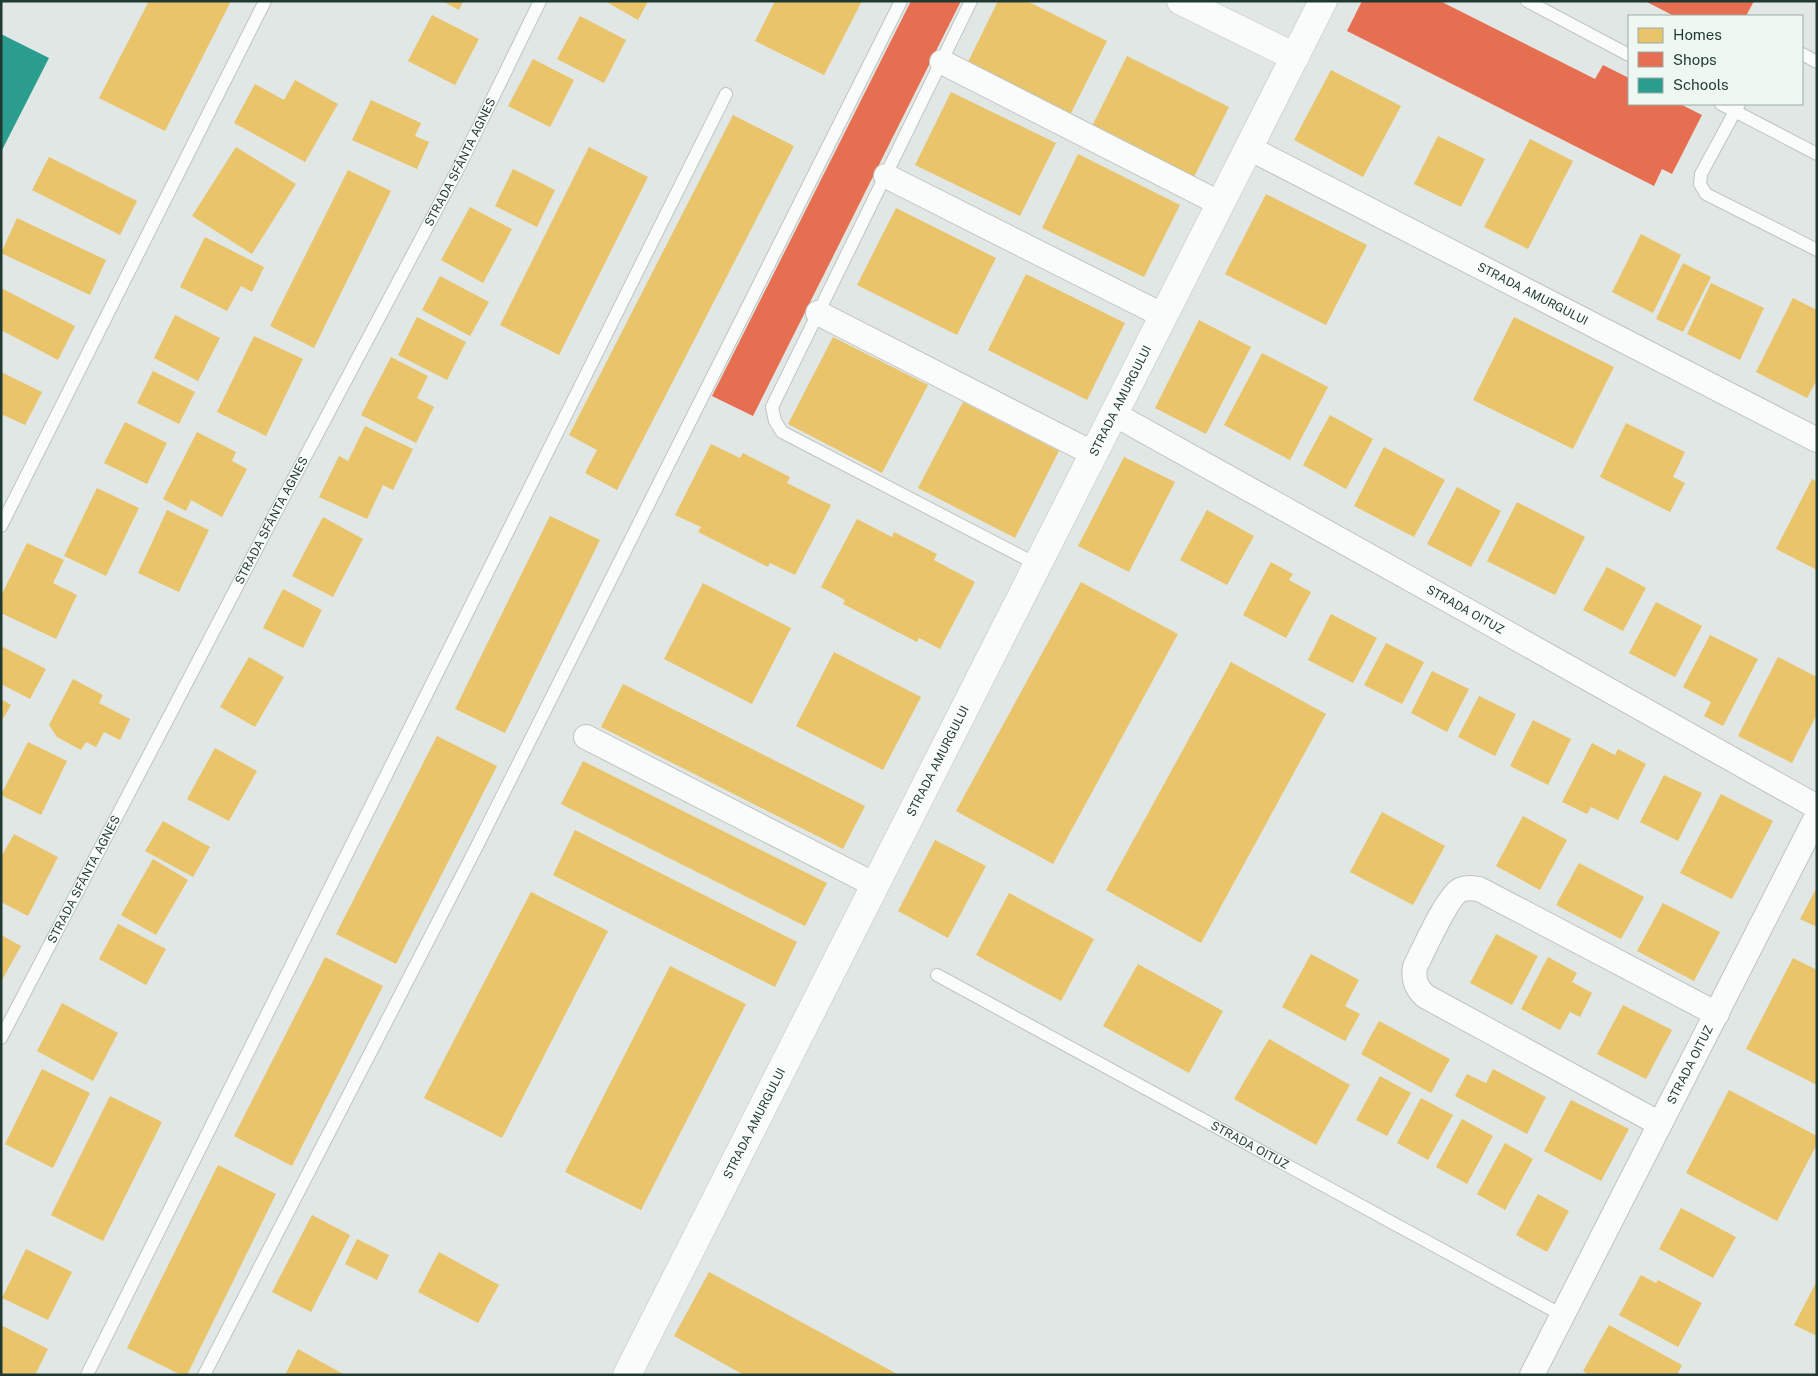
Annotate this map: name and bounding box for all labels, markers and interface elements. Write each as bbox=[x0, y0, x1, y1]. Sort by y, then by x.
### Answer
legend bbox=[1628, 15, 1803, 105]
text: Homes bbox=[1673, 26, 1722, 43]
text: Shops bbox=[1673, 51, 1717, 68]
text: Schools bbox=[1673, 76, 1729, 93]
street label: STRADA SFÂNTA AGNES bbox=[422, 96, 499, 229]
street label: STRADA AMURGULUI bbox=[1475, 260, 1590, 328]
street label: STRADA AMURGULUI bbox=[1087, 343, 1154, 459]
street label: STRADA SFÂNTA AGNES bbox=[232, 454, 311, 587]
street label: STRADA OITUZ bbox=[1424, 582, 1507, 637]
street label: STRADA AMURGULUI bbox=[904, 704, 972, 819]
street label: STRADA SFÂNTA AGNES bbox=[45, 813, 123, 946]
street label: STRADA OITUZ bbox=[1664, 1023, 1716, 1107]
street label: STRADA AMURGULUI bbox=[721, 1066, 788, 1181]
street label: STRADA OITUZ bbox=[1208, 1118, 1291, 1172]

